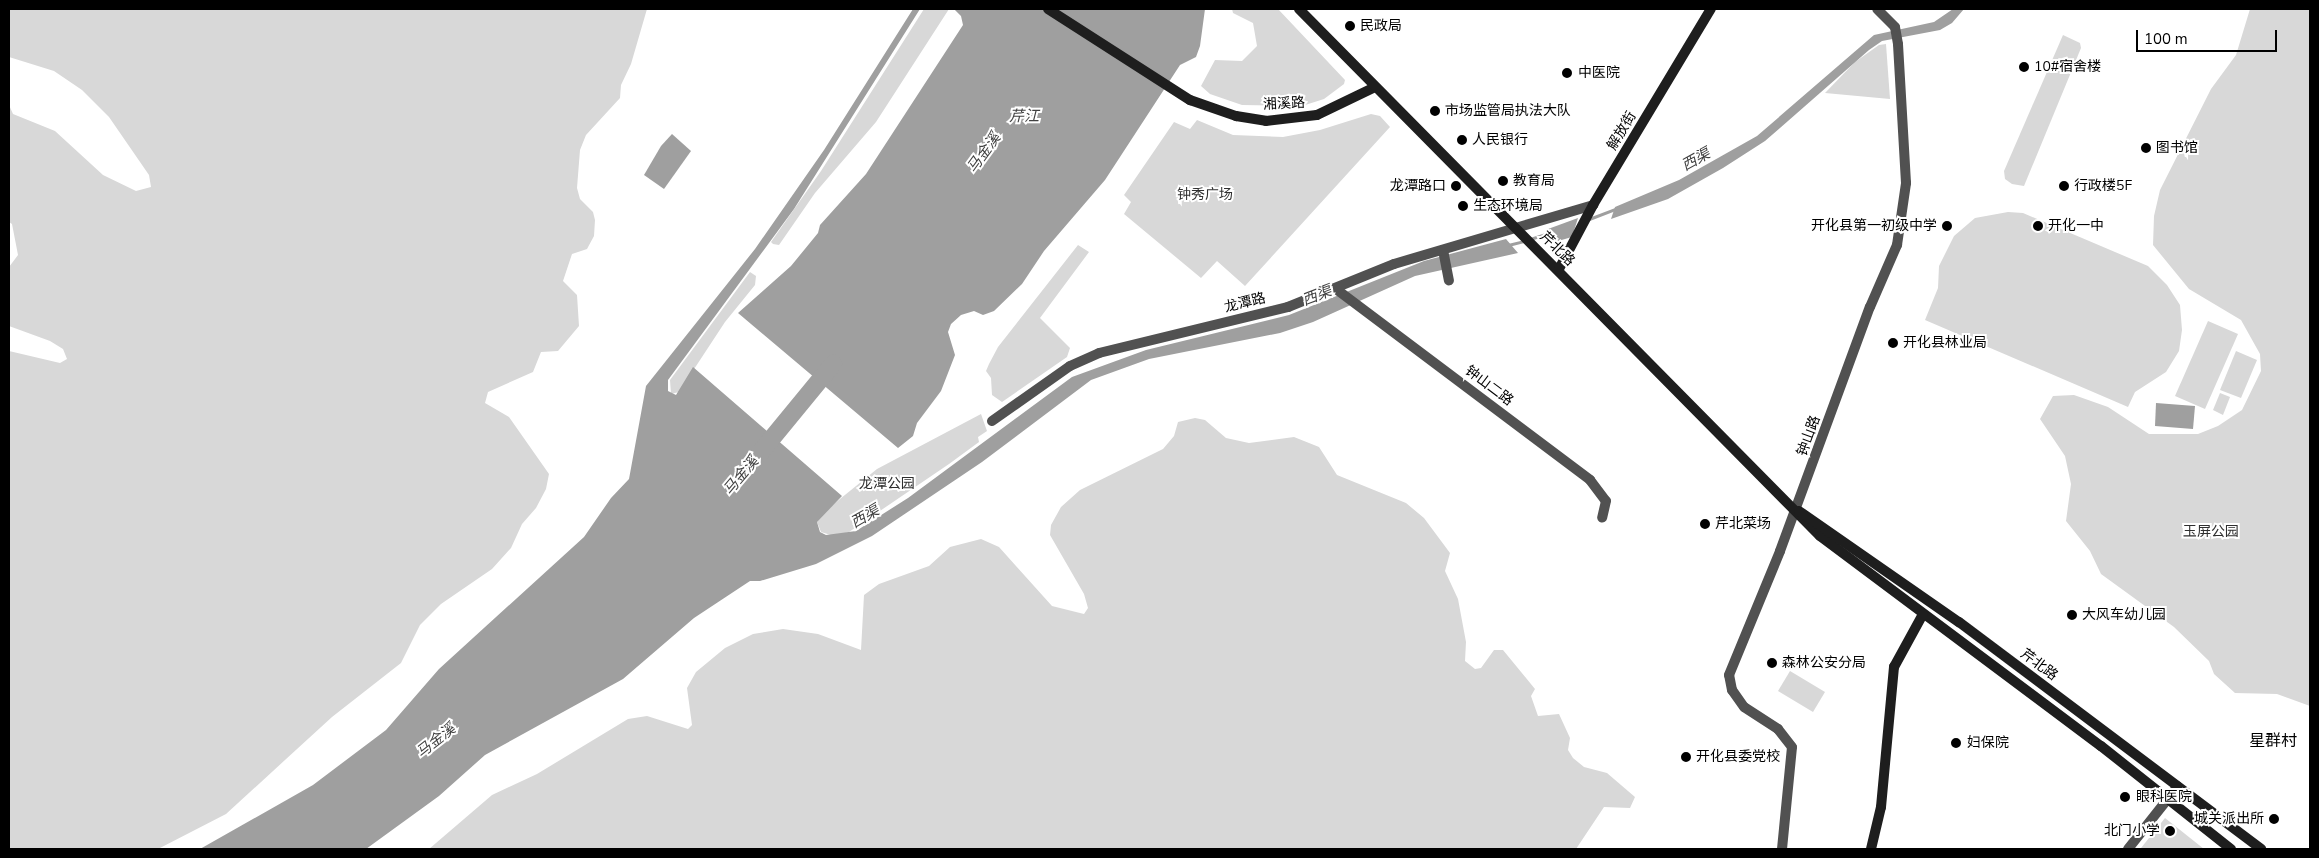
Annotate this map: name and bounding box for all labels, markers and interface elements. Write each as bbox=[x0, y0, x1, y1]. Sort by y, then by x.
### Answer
place label: 民政局 bbox=[1360, 18, 1402, 34]
marker: 民政局 bbox=[1344, 20, 1356, 32]
scale bar bbox=[2139, 20, 2280, 52]
text: 100 m bbox=[2144, 29, 2188, 49]
place label: 10#宿舍楼 bbox=[2034, 59, 2101, 75]
marker: 10#宿舍楼 bbox=[2018, 61, 2030, 73]
place label: 中医院 bbox=[1578, 65, 1620, 81]
marker: 中医院 bbox=[1560, 66, 1574, 80]
street label: 湘溪路 bbox=[1263, 95, 1305, 113]
place label: 市场监管局执法大队 bbox=[1445, 103, 1571, 119]
marker: 市场监管局执法大队 bbox=[1429, 105, 1441, 117]
water label: 芹江 bbox=[1009, 108, 1039, 126]
street label: 解放街 bbox=[1604, 109, 1640, 153]
water label: 马金溪 bbox=[963, 130, 1005, 176]
place label: 人民银行 bbox=[1472, 132, 1528, 148]
marker: 人民银行 bbox=[1456, 134, 1468, 146]
place label: 图书馆 bbox=[2156, 140, 2198, 156]
marker: 图书馆 bbox=[2140, 142, 2152, 154]
water label: 西渠 bbox=[1679, 145, 1713, 175]
place label: 教育局 bbox=[1513, 173, 1555, 189]
marker: 教育局 bbox=[1497, 175, 1509, 187]
place label: 龙潭路口 bbox=[1390, 178, 1446, 194]
place label: 行政楼5F bbox=[2074, 178, 2132, 194]
marker: 龙潭路口 bbox=[1450, 180, 1462, 192]
marker: 行政楼5F bbox=[2058, 180, 2070, 192]
park label: 钟秀广场 bbox=[1177, 187, 1233, 203]
place label: 生态环境局 bbox=[1473, 198, 1543, 214]
marker: 生态环境局 bbox=[1457, 200, 1469, 212]
place label: 开化县第一初级中学 bbox=[1811, 218, 1937, 234]
place label: 开化一中 bbox=[2048, 218, 2104, 234]
marker: 开化县第一初级中学 bbox=[1941, 220, 1953, 232]
marker: 开化一中 bbox=[2032, 220, 2044, 232]
street label: 芹北路 bbox=[1536, 228, 1578, 270]
water label: 西渠 bbox=[1300, 282, 1334, 310]
street label: 龙潭路 bbox=[1223, 290, 1267, 316]
place label: 开化县林业局 bbox=[1903, 335, 1987, 351]
marker: 开化县林业局 bbox=[1887, 337, 1899, 349]
street label: 钟山二路 bbox=[1462, 362, 1516, 410]
street label: 钟山路 bbox=[1794, 413, 1824, 459]
water label: 马金溪 bbox=[720, 453, 762, 499]
park label: 龙潭公园 bbox=[859, 476, 915, 492]
water label: 西渠 bbox=[848, 502, 882, 532]
place label: 芹北菜场 bbox=[1715, 516, 1771, 532]
marker: 芹北菜场 bbox=[1699, 518, 1711, 530]
park label: 玉屏公园 bbox=[2183, 524, 2239, 540]
place label: 大风车幼儿园 bbox=[2082, 607, 2166, 623]
marker: 大风车幼儿园 bbox=[2066, 609, 2078, 621]
street label: 芹北路 bbox=[2017, 646, 2061, 684]
place label: 森林公安分局 bbox=[1782, 655, 1866, 671]
marker: 森林公安分局 bbox=[1766, 657, 1778, 669]
water label: 马金溪 bbox=[413, 720, 459, 762]
district label: 星群村 bbox=[2249, 731, 2297, 751]
place label: 妇保院 bbox=[1967, 735, 2009, 751]
marker: 妇保院 bbox=[1949, 736, 1963, 750]
place label: 开化县委党校 bbox=[1696, 749, 1780, 765]
marker: 开化县委党校 bbox=[1680, 751, 1692, 763]
place label: 眼科医院 bbox=[2136, 789, 2192, 805]
marker: 眼科医院 bbox=[2118, 790, 2132, 804]
place label: 城关派出所 bbox=[2194, 811, 2264, 827]
marker: 城关派出所 bbox=[2268, 813, 2280, 825]
place label: 北门小学 bbox=[2104, 823, 2160, 839]
marker: 北门小学 bbox=[2164, 825, 2176, 837]

